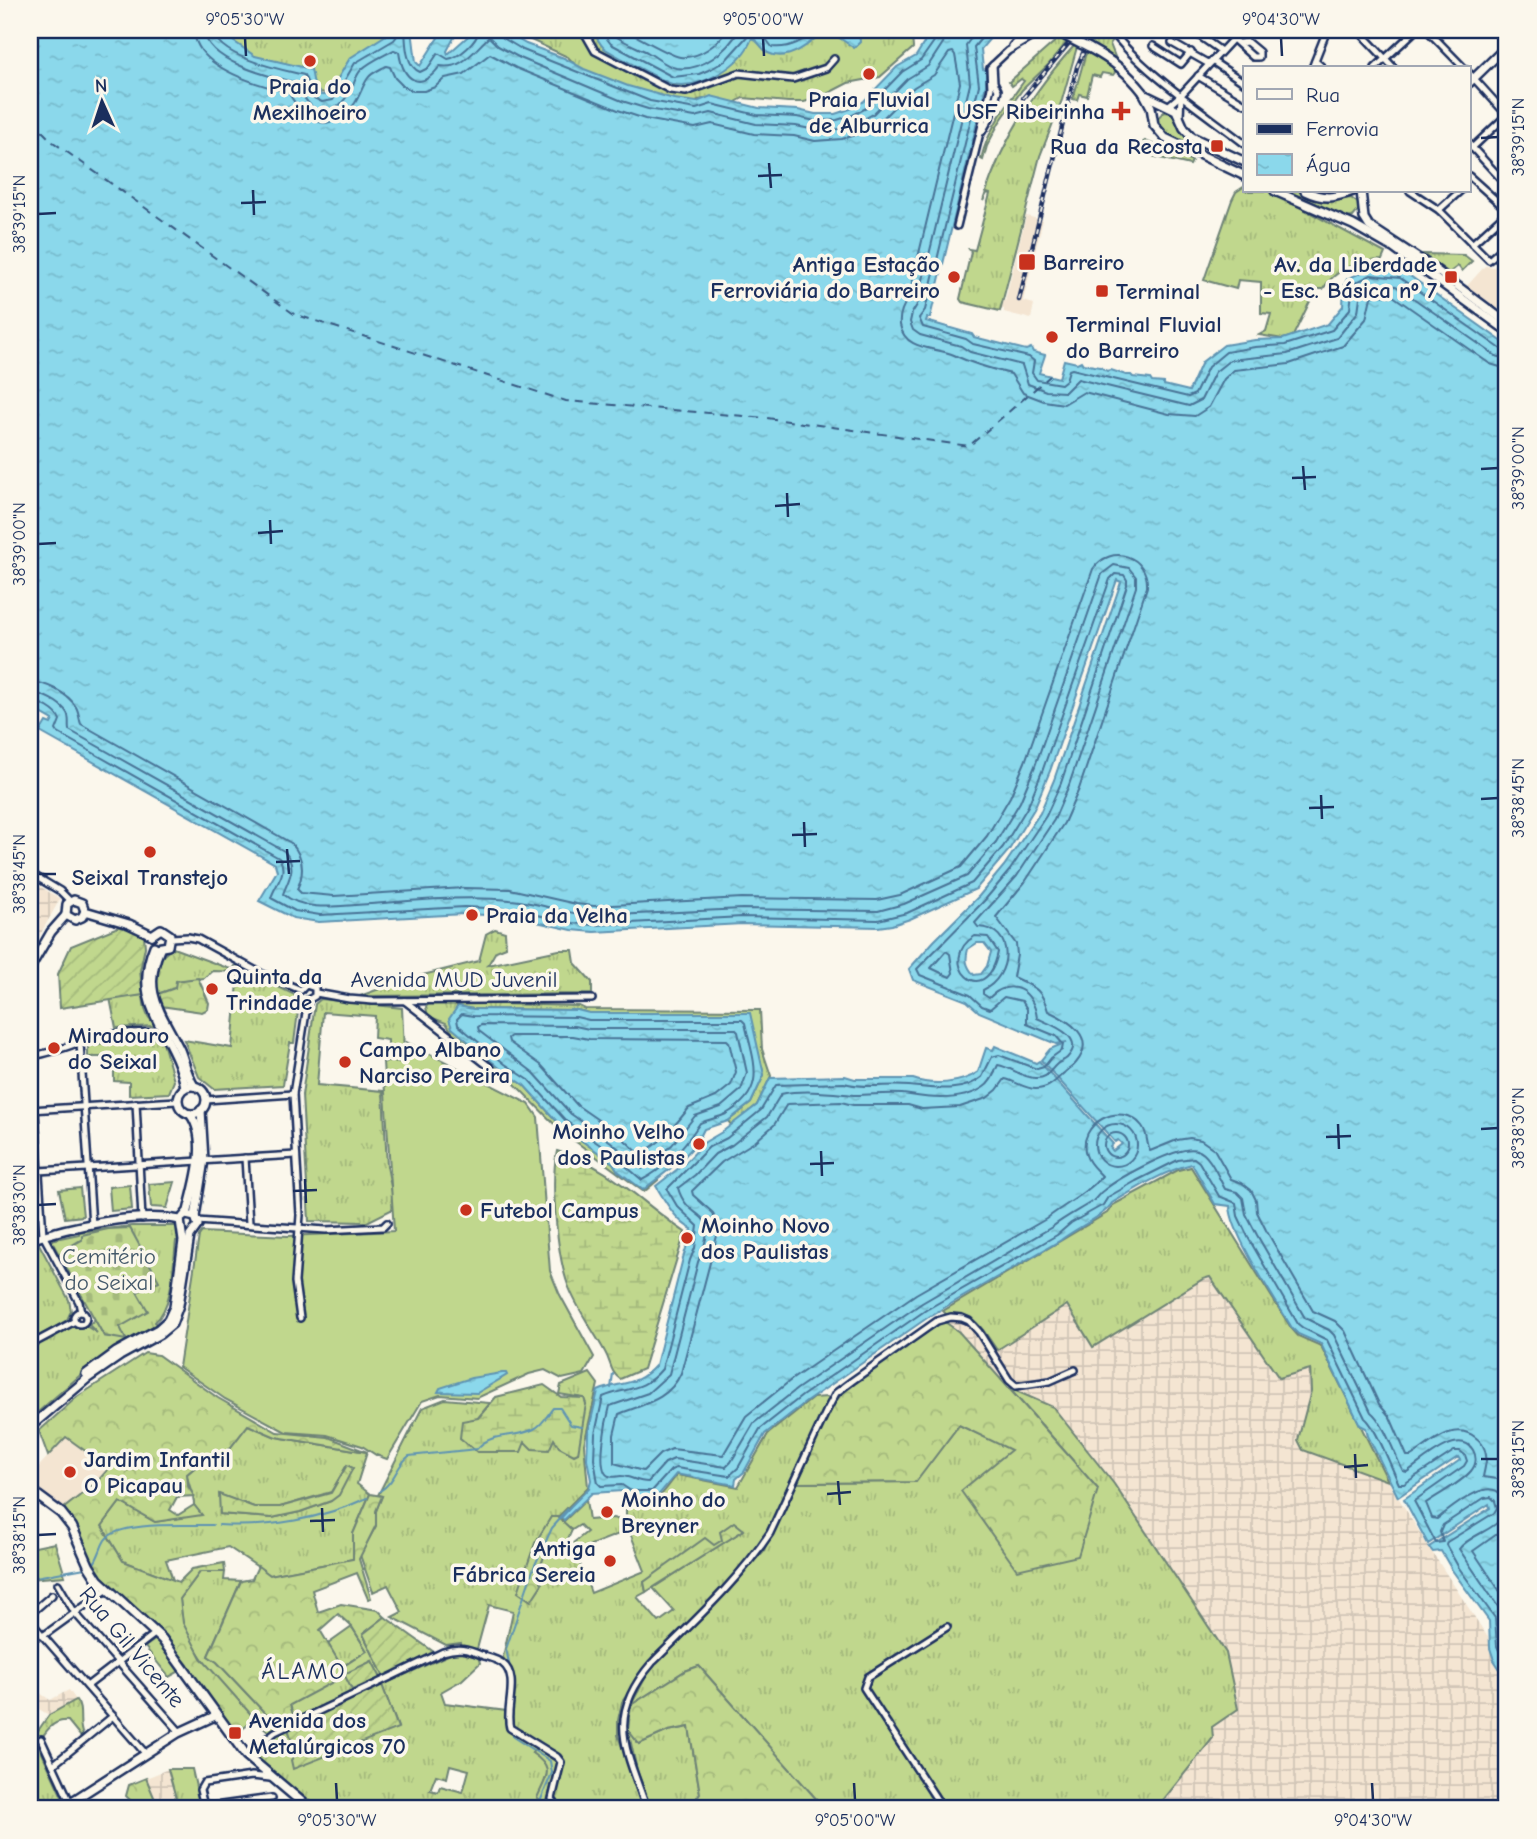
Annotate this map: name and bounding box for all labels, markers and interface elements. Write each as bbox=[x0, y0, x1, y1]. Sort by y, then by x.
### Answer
text: 9°05'30"W bbox=[206, 9, 285, 30]
text: 9°05'00"W bbox=[723, 9, 804, 30]
text: 9°04'30"W bbox=[1242, 9, 1320, 30]
marker: Praia do Mexilhoeiro bbox=[302, 53, 318, 69]
north arrow bbox=[66, 66, 136, 136]
marker: Praia Fluvial de Alburrica bbox=[861, 66, 877, 82]
legend bbox=[1243, 66, 1470, 192]
place label: Praia do Mexilhoeiro bbox=[253, 73, 367, 126]
text: N bbox=[94, 75, 108, 97]
text: Rua bbox=[1306, 83, 1340, 107]
place label: Praia Fluvial de Alburrica bbox=[808, 86, 930, 139]
place label: USF Ribeirinha bbox=[956, 98, 1105, 125]
text: 38°39'15"N bbox=[1508, 98, 1529, 176]
marker: USF Ribeirinha bbox=[1111, 101, 1131, 121]
text: Ferrovia bbox=[1306, 117, 1379, 141]
place label: Rua da Recosta bbox=[1050, 133, 1203, 160]
marker: Rua da Recosta bbox=[1209, 138, 1225, 154]
text: Água bbox=[1306, 153, 1351, 177]
text: 38°39'15"N bbox=[9, 175, 30, 253]
place label: Barreiro bbox=[1043, 249, 1124, 276]
place label: Antiga Estação Ferroviária do Barreiro bbox=[710, 251, 940, 304]
place label: Av. da Liberdade - Esc. Básica nº 7 bbox=[1263, 251, 1438, 304]
marker: Barreiro bbox=[1017, 252, 1037, 272]
marker: Antiga Estação Ferroviária do Barreiro bbox=[946, 269, 962, 285]
marker: Av. da Liberdade - Esc. Básica nº 7 bbox=[1443, 269, 1459, 285]
place label: Terminal bbox=[1116, 278, 1200, 305]
marker: Terminal bbox=[1094, 283, 1110, 299]
place label: Terminal Fluvial do Barreiro bbox=[1066, 311, 1222, 364]
marker: Terminal Fluvial do Barreiro bbox=[1044, 329, 1060, 345]
text: 38°39'00"N bbox=[1508, 426, 1529, 510]
text: 38°39'00"N bbox=[9, 502, 30, 586]
text: 38°38'45"N bbox=[1508, 758, 1529, 838]
text: 38°38'45"N bbox=[9, 834, 30, 914]
marker: Seixal Transtejo bbox=[142, 844, 158, 860]
place label: Seixal Transtejo bbox=[72, 864, 228, 891]
place label: Praia da Velha bbox=[486, 902, 628, 929]
marker: Praia da Velha bbox=[464, 907, 480, 923]
place label: Quinta da Trindade bbox=[226, 963, 323, 1016]
street label: Avenida MUD Juvenil bbox=[351, 966, 557, 993]
marker: Quinta da Trindade bbox=[204, 981, 220, 997]
place label: Miradouro do Seixal bbox=[68, 1022, 169, 1075]
place label: Campo Albano Narciso Pereira bbox=[359, 1036, 510, 1089]
marker: Miradouro do Seixal bbox=[46, 1040, 62, 1056]
marker: Campo Albano Narciso Pereira bbox=[337, 1054, 353, 1070]
text: 38°38'30"N bbox=[1508, 1087, 1529, 1169]
place label: Moinho Velho dos Paulistas bbox=[553, 1118, 685, 1171]
marker: Moinho Velho dos Paulistas bbox=[691, 1136, 707, 1152]
text: 38°38'30"N bbox=[9, 1164, 30, 1246]
place label: Futebol Campus bbox=[480, 1197, 639, 1224]
marker: Futebol Campus bbox=[458, 1202, 474, 1218]
place label: Moinho Novo dos Paulistas bbox=[701, 1212, 830, 1265]
marker: Moinho Novo dos Paulistas bbox=[679, 1230, 695, 1246]
park label: Cemitério do Seixal bbox=[62, 1243, 156, 1296]
text: 38°38'15"N bbox=[1508, 1420, 1529, 1498]
place label: Jardim Infantil O Picapau bbox=[84, 1446, 231, 1499]
marker: Jardim Infantil O Picapau bbox=[62, 1464, 78, 1480]
place label: Moinho do Breyner bbox=[621, 1486, 726, 1539]
text: 38°38'15"N bbox=[9, 1496, 30, 1574]
marker: Moinho do Breyner bbox=[599, 1504, 615, 1520]
place label: Antiga Fábrica Sereia bbox=[452, 1535, 596, 1588]
marker: Antiga Fábrica Sereia bbox=[602, 1553, 618, 1569]
street label: Rua Gil Vicente bbox=[74, 1581, 190, 1713]
district label: ÁLAMO bbox=[261, 1657, 347, 1685]
place label: Avenida dos Metalúrgicos 70 bbox=[249, 1707, 406, 1760]
marker: Avenida dos Metalúrgicos 70 bbox=[227, 1725, 243, 1741]
text: 9°05'30"W bbox=[298, 1810, 377, 1831]
text: 9°05'00"W bbox=[815, 1810, 896, 1831]
text: 9°04'30"W bbox=[1334, 1810, 1412, 1831]

